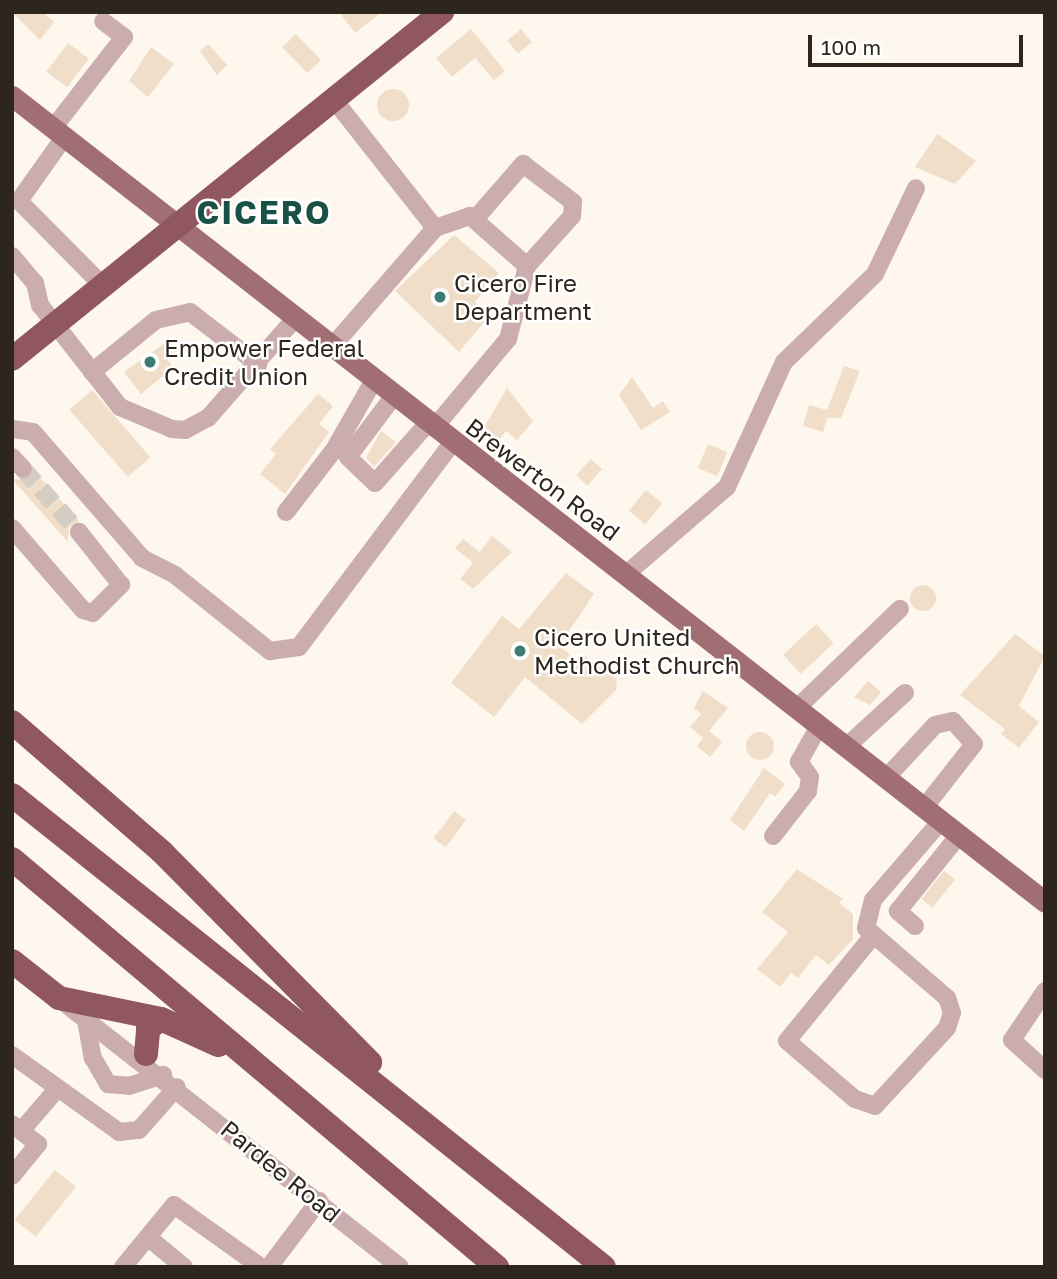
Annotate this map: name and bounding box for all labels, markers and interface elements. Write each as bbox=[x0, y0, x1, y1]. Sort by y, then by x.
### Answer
scale bar bbox=[812, 21, 1027, 65]
text: 100 m bbox=[821, 34, 881, 60]
district label: CICERO bbox=[197, 193, 331, 231]
place label: Cicero Fire Department bbox=[454, 269, 592, 325]
marker: Cicero Fire Department bbox=[432, 289, 448, 305]
place label: Empower Federal Credit Union bbox=[164, 334, 364, 390]
marker: Empower Federal Credit Union bbox=[142, 354, 158, 370]
street label: Brewerton Road bbox=[460, 412, 626, 546]
place label: Cicero United Methodist Church bbox=[534, 623, 739, 679]
marker: Cicero United Methodist Church bbox=[512, 643, 528, 659]
street label: Pardee Road bbox=[215, 1114, 347, 1228]

